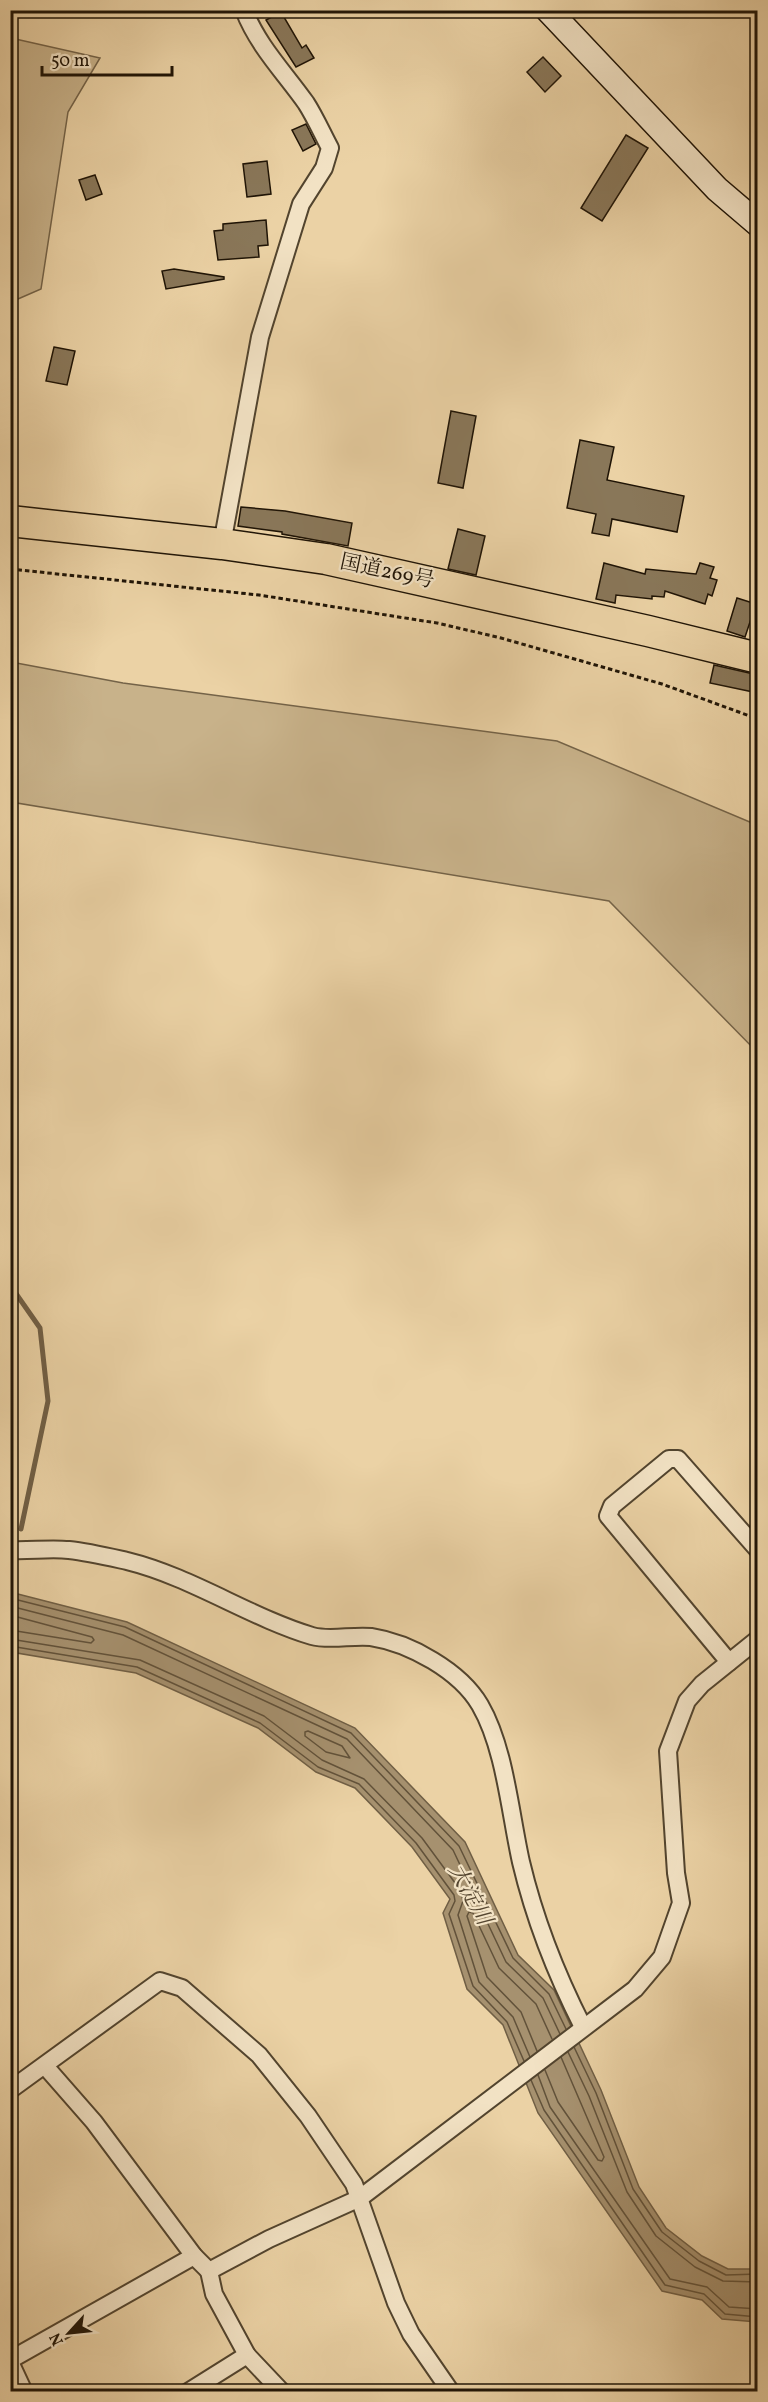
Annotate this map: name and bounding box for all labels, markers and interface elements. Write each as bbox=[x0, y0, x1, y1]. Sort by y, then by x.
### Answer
scale bar bbox=[42, 39, 172, 77]
text: 50 m bbox=[51, 49, 90, 74]
street label: 国道269号 bbox=[337, 548, 437, 596]
water label: 大淀川 bbox=[439, 1859, 500, 1933]
north arrow bbox=[39, 2303, 99, 2363]
text: N bbox=[45, 2328, 70, 2349]

